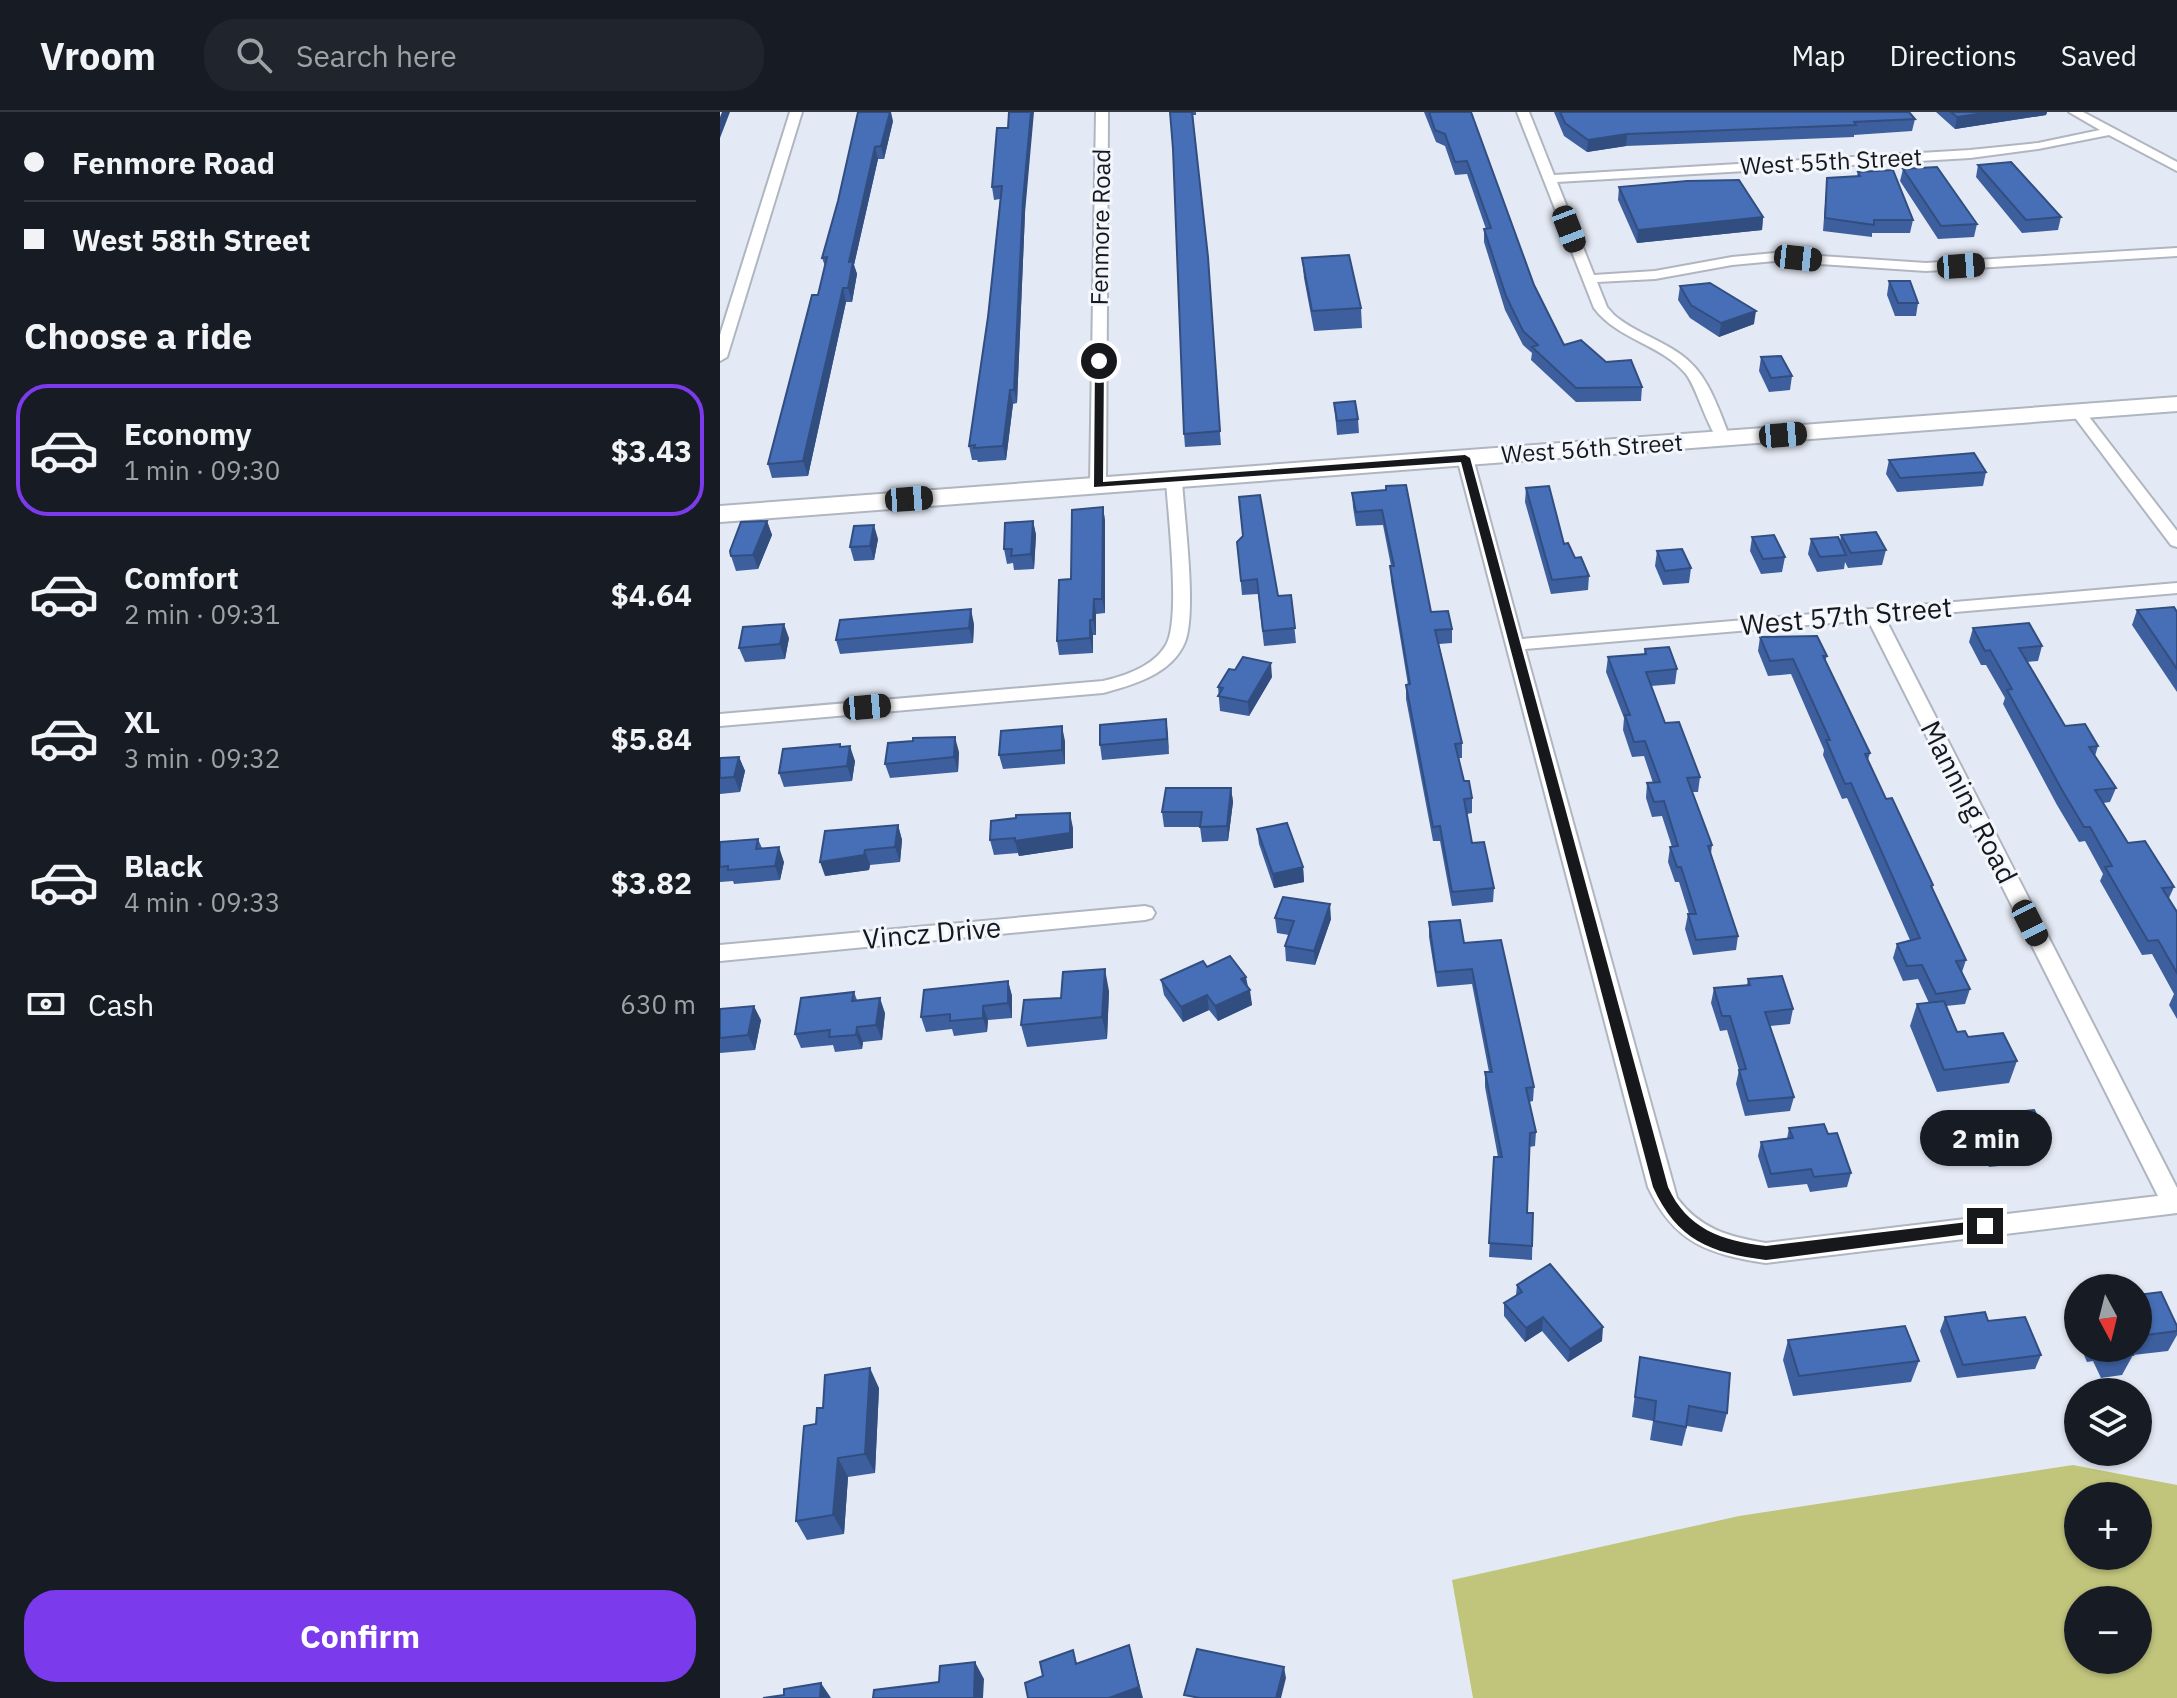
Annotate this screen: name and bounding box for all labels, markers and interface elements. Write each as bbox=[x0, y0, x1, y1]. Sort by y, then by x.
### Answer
search box bbox=[204, 19, 764, 91]
text: Vroom bbox=[40, 31, 156, 80]
icon: search bbox=[232, 33, 276, 77]
text: Search here bbox=[296, 36, 457, 75]
text: Map bbox=[1791, 37, 1845, 74]
text: Directions bbox=[1889, 37, 2017, 74]
text: Saved bbox=[2061, 37, 2137, 74]
street label: West 55th Street bbox=[1739, 140, 1923, 182]
text: Fenmore Road bbox=[72, 143, 275, 182]
street label: Fenmore Road bbox=[1083, 148, 1117, 306]
car bbox=[1549, 202, 1589, 256]
text: West 58th Street bbox=[72, 220, 310, 259]
car bbox=[1773, 244, 1823, 272]
car bbox=[1936, 252, 1986, 280]
text: Choose a ride bbox=[24, 312, 252, 359]
route start bbox=[1081, 343, 1117, 379]
icon: car bbox=[28, 414, 100, 486]
text: Economy bbox=[124, 414, 252, 453]
car bbox=[1758, 421, 1808, 449]
street label: West 56th Street bbox=[1500, 426, 1684, 470]
text: $3.43 bbox=[611, 431, 692, 470]
text: 1 min · 09:30 bbox=[124, 453, 280, 487]
car bbox=[884, 485, 934, 513]
icon: car bbox=[28, 558, 100, 630]
text: Comfort bbox=[124, 558, 239, 597]
text: $4.64 bbox=[611, 575, 692, 614]
street label: West 57th Street bbox=[1738, 588, 1953, 643]
text: 2 min · 09:31 bbox=[124, 597, 280, 631]
car bbox=[842, 693, 892, 721]
icon: car bbox=[28, 702, 100, 774]
text: XL bbox=[124, 702, 160, 741]
street label: Manning Road bbox=[1913, 714, 2026, 890]
text: $5.84 bbox=[611, 719, 692, 758]
text: 3 min · 09:32 bbox=[124, 741, 280, 775]
icon: car bbox=[28, 846, 100, 918]
text: Black bbox=[124, 846, 203, 885]
text: $3.82 bbox=[611, 863, 692, 902]
text: 4 min · 09:33 bbox=[124, 885, 280, 919]
car bbox=[2008, 896, 2052, 950]
street label: Vincz Drive bbox=[861, 908, 1003, 957]
icon: cash bbox=[24, 982, 68, 1026]
text: Cash bbox=[88, 985, 154, 1024]
text: 630 m bbox=[620, 987, 696, 1021]
callout: 2 min bbox=[1919, 1110, 2051, 1166]
text: 2 min bbox=[1952, 1121, 2020, 1155]
route end bbox=[1967, 1208, 2003, 1244]
north arrow bbox=[2064, 1274, 2152, 1362]
map controls bbox=[2064, 1274, 2152, 1674]
button: layers bbox=[2064, 1378, 2152, 1466]
button: + bbox=[2064, 1482, 2152, 1570]
button: − bbox=[2064, 1586, 2152, 1674]
button: Confirm bbox=[24, 1590, 696, 1682]

